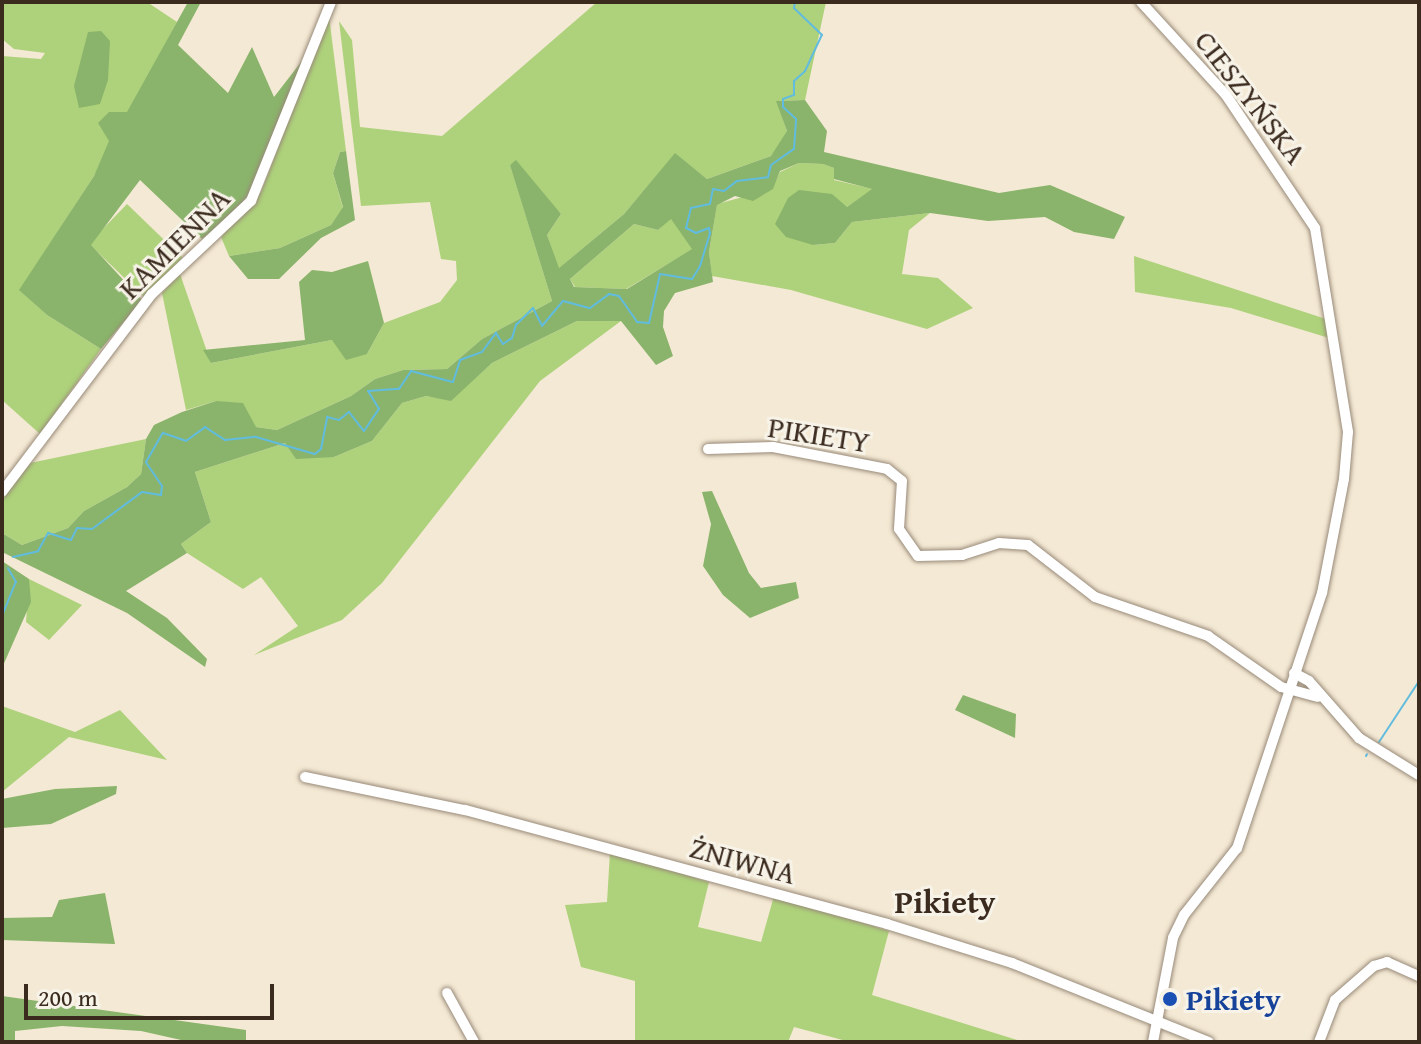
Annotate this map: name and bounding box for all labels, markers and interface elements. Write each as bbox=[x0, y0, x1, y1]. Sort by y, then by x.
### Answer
street label: CIESZYŃSKA bbox=[1188, 23, 1314, 171]
street label: KAMIENNA bbox=[111, 180, 237, 306]
street label: PIKIETY bbox=[766, 408, 872, 460]
street label: ŻNIWNA bbox=[686, 829, 800, 891]
district label: Pikiety bbox=[895, 883, 995, 921]
scale bar bbox=[28, 968, 278, 1018]
text: 200 m bbox=[38, 980, 98, 1015]
place label: Pikiety bbox=[1186, 981, 1281, 1017]
marker: Pikiety bbox=[1161, 990, 1179, 1008]

